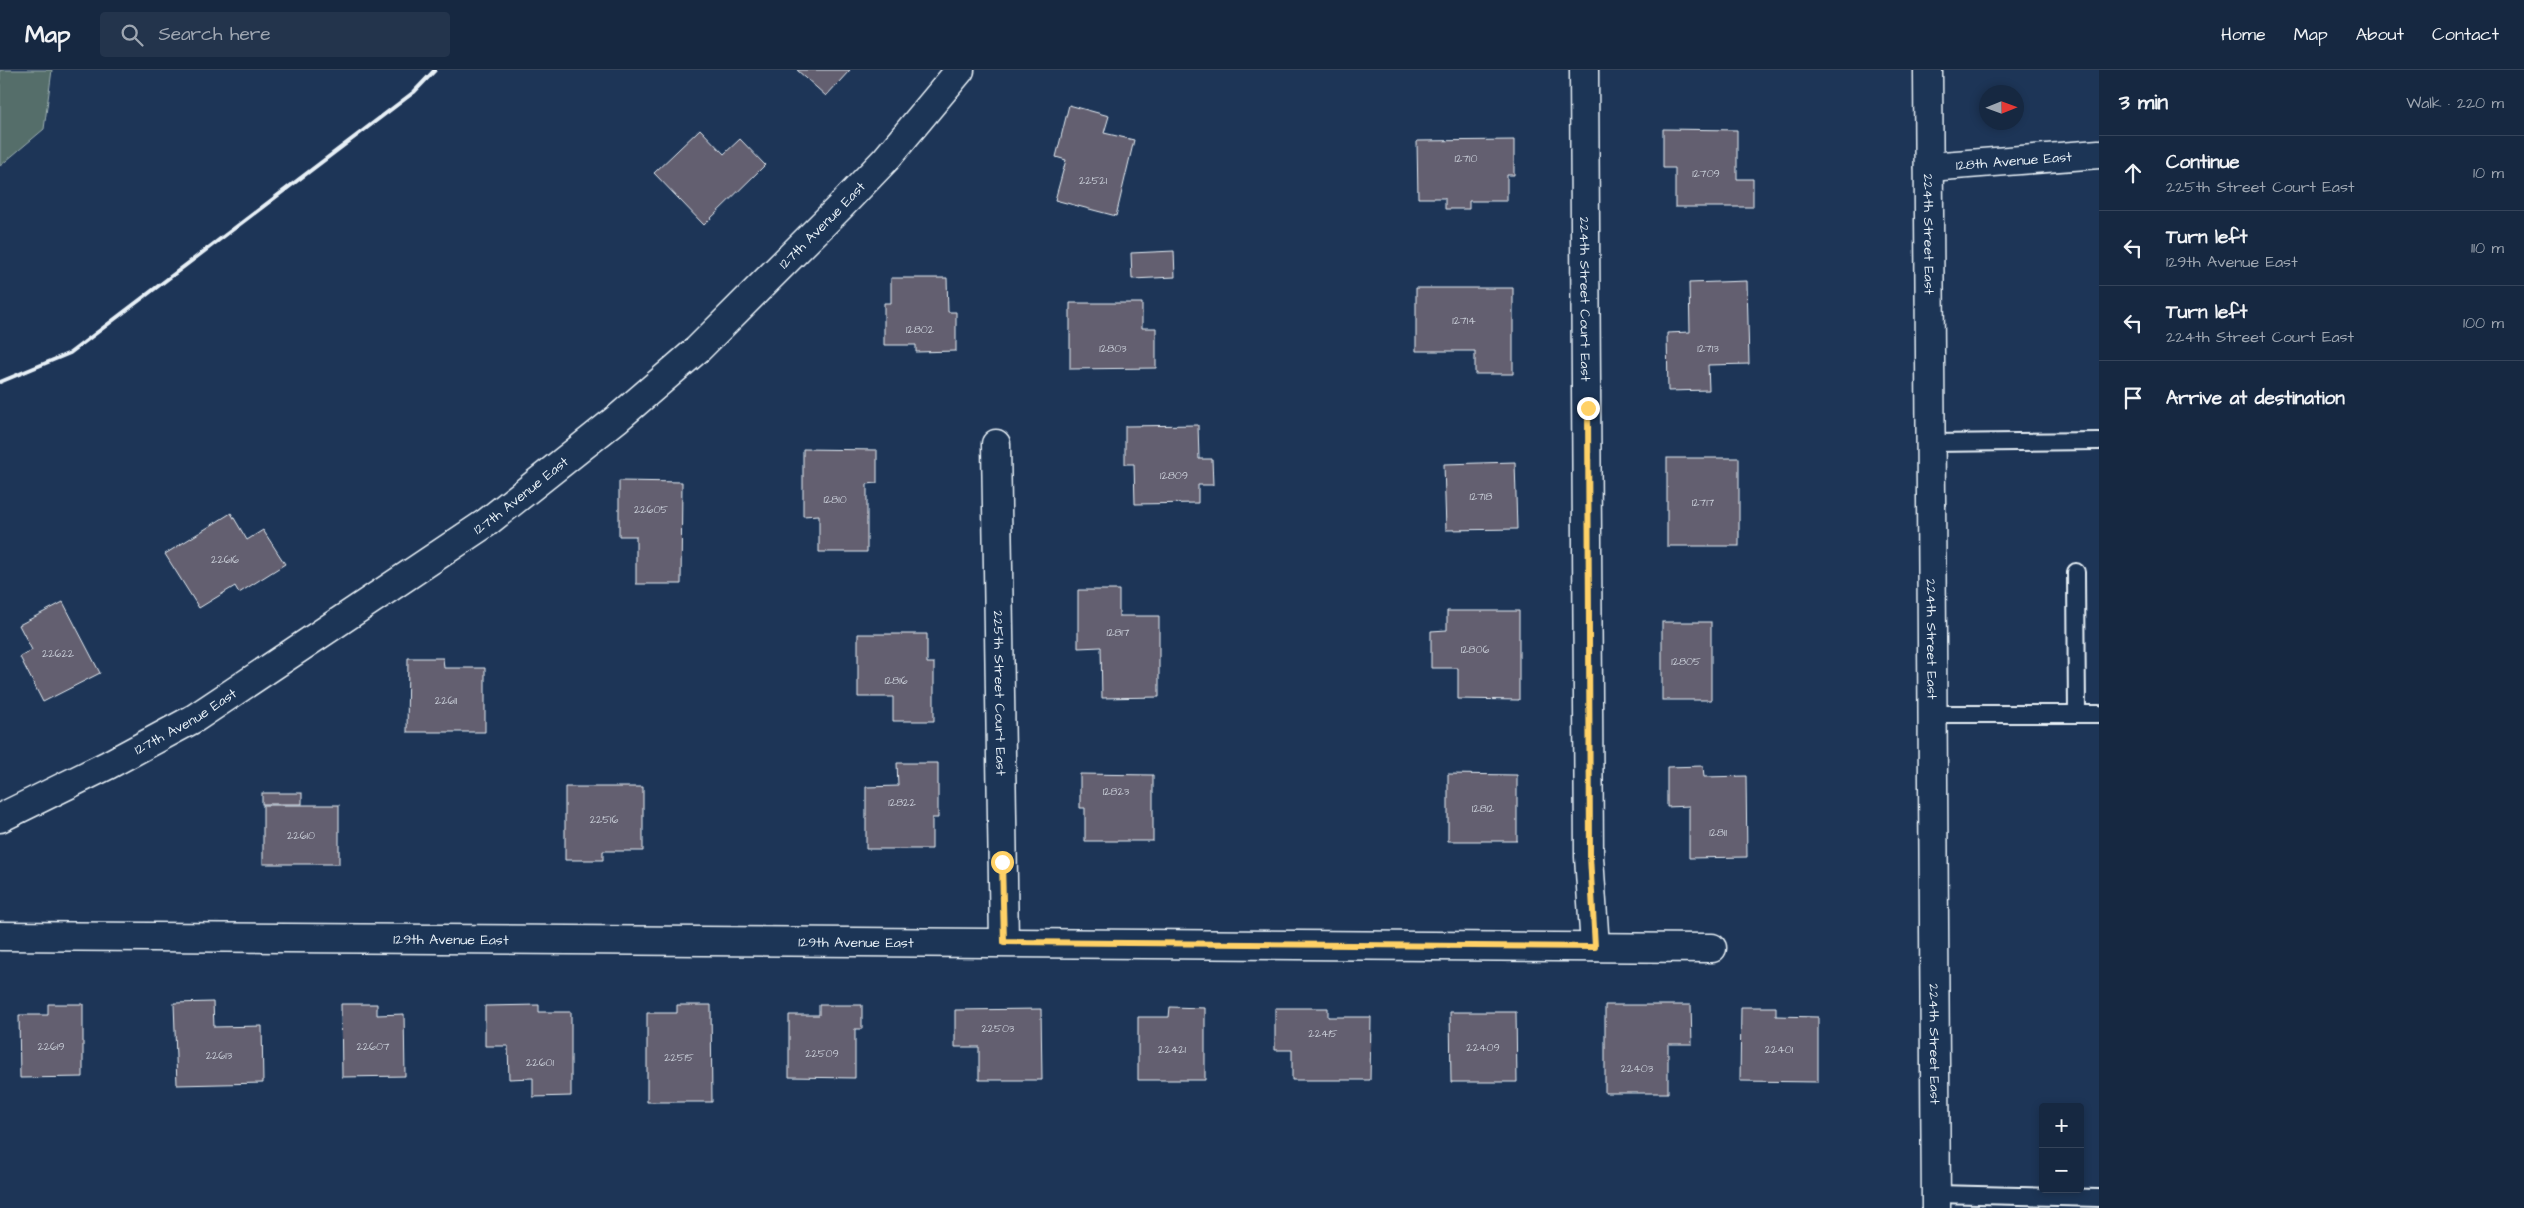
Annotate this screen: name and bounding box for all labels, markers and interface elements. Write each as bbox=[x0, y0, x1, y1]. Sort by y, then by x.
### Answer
search box bbox=[100, 12, 450, 57]
text: Map bbox=[25, 18, 70, 52]
icon: search bbox=[118, 21, 146, 49]
text: Search here bbox=[158, 21, 271, 48]
text: Home bbox=[2221, 22, 2266, 47]
text: Map bbox=[2294, 22, 2328, 47]
text: About bbox=[2356, 22, 2404, 47]
text: Contact bbox=[2432, 22, 2499, 47]
north arrow bbox=[1979, 85, 2024, 130]
text: 3 min bbox=[2119, 88, 2168, 117]
text: Walk · 220 m bbox=[2406, 92, 2504, 114]
street label: 128th Avenue East bbox=[1955, 147, 2073, 176]
text: Continue bbox=[2166, 149, 2240, 176]
house number: 12710 bbox=[1455, 151, 1477, 166]
icon: ahead bbox=[2119, 159, 2147, 187]
text: 10 m bbox=[2473, 162, 2504, 184]
house number: 12709 bbox=[1692, 166, 1720, 181]
house number: 22521 bbox=[1079, 173, 1108, 188]
street label: 224th Street East bbox=[1918, 174, 1939, 295]
text: 225th Street Court East bbox=[2166, 176, 2354, 198]
street label: 127th Avenue East bbox=[775, 177, 871, 274]
street label: 224th Street Court East bbox=[1574, 217, 1595, 382]
text: Turn left bbox=[2166, 224, 2247, 251]
icon: left bbox=[2119, 234, 2147, 262]
text: 110 m bbox=[2471, 237, 2504, 259]
text: 129th Avenue East bbox=[2166, 251, 2298, 273]
text: Turn left bbox=[2166, 299, 2247, 326]
icon: left bbox=[2119, 309, 2147, 337]
text: 100 m bbox=[2463, 312, 2504, 334]
house number: 12714 bbox=[1452, 313, 1476, 328]
house number: 12802 bbox=[906, 322, 935, 337]
text: 224th Street Court East bbox=[2166, 326, 2354, 348]
house number: 12803 bbox=[1099, 341, 1127, 356]
house number: 12713 bbox=[1697, 341, 1719, 356]
icon: arrive bbox=[2119, 384, 2147, 412]
text: Arrive at destination bbox=[2166, 385, 2345, 412]
route end bbox=[1577, 397, 1600, 420]
street label: 127th Avenue East bbox=[470, 452, 573, 540]
house number: 12809 bbox=[1160, 468, 1188, 483]
house number: 12718 bbox=[1469, 489, 1493, 504]
house number: 12810 bbox=[823, 492, 847, 507]
house number: 12717 bbox=[1692, 495, 1715, 510]
house number: 22605 bbox=[634, 502, 668, 517]
house number: 22616 bbox=[211, 552, 239, 567]
street label: 224th Street East bbox=[1921, 579, 1941, 700]
street label: 225th Street Court East bbox=[988, 610, 1010, 776]
house number: 12817 bbox=[1106, 625, 1130, 640]
house number: 12806 bbox=[1461, 642, 1489, 657]
house number: 22622 bbox=[42, 646, 75, 661]
house number: 12805 bbox=[1671, 654, 1701, 669]
house number: 12816 bbox=[884, 673, 908, 688]
street label: 127th Avenue East bbox=[131, 684, 241, 760]
house number: 22611 bbox=[435, 693, 458, 708]
house number: 12823 bbox=[1103, 784, 1130, 799]
house number: 12822 bbox=[888, 795, 916, 810]
house number: 12812 bbox=[1472, 801, 1495, 816]
house number: 22516 bbox=[590, 812, 618, 827]
house number: 12811 bbox=[1709, 825, 1727, 840]
house number: 22610 bbox=[287, 828, 315, 843]
route start bbox=[991, 851, 1014, 874]
street label: 129th Avenue East bbox=[393, 930, 509, 951]
street label: 129th Avenue East bbox=[798, 933, 914, 953]
street label: 224th Street East bbox=[1923, 984, 1944, 1105]
house number: 22503 bbox=[982, 1021, 1015, 1036]
house number: 22415 bbox=[1308, 1026, 1338, 1041]
house number: 22619 bbox=[37, 1039, 65, 1054]
house number: 22607 bbox=[356, 1039, 390, 1054]
house number: 22409 bbox=[1466, 1040, 1500, 1055]
house number: 22421 bbox=[1158, 1042, 1186, 1057]
house number: 22401 bbox=[1765, 1042, 1794, 1057]
house number: 22509 bbox=[805, 1046, 839, 1061]
house number: 22613 bbox=[206, 1048, 233, 1063]
house number: 22515 bbox=[664, 1050, 694, 1065]
house number: 22601 bbox=[526, 1055, 555, 1070]
house number: 22403 bbox=[1621, 1061, 1654, 1076]
map controls bbox=[2039, 1103, 2084, 1193]
button: + bbox=[2039, 1103, 2084, 1148]
button: − bbox=[2039, 1148, 2084, 1193]

